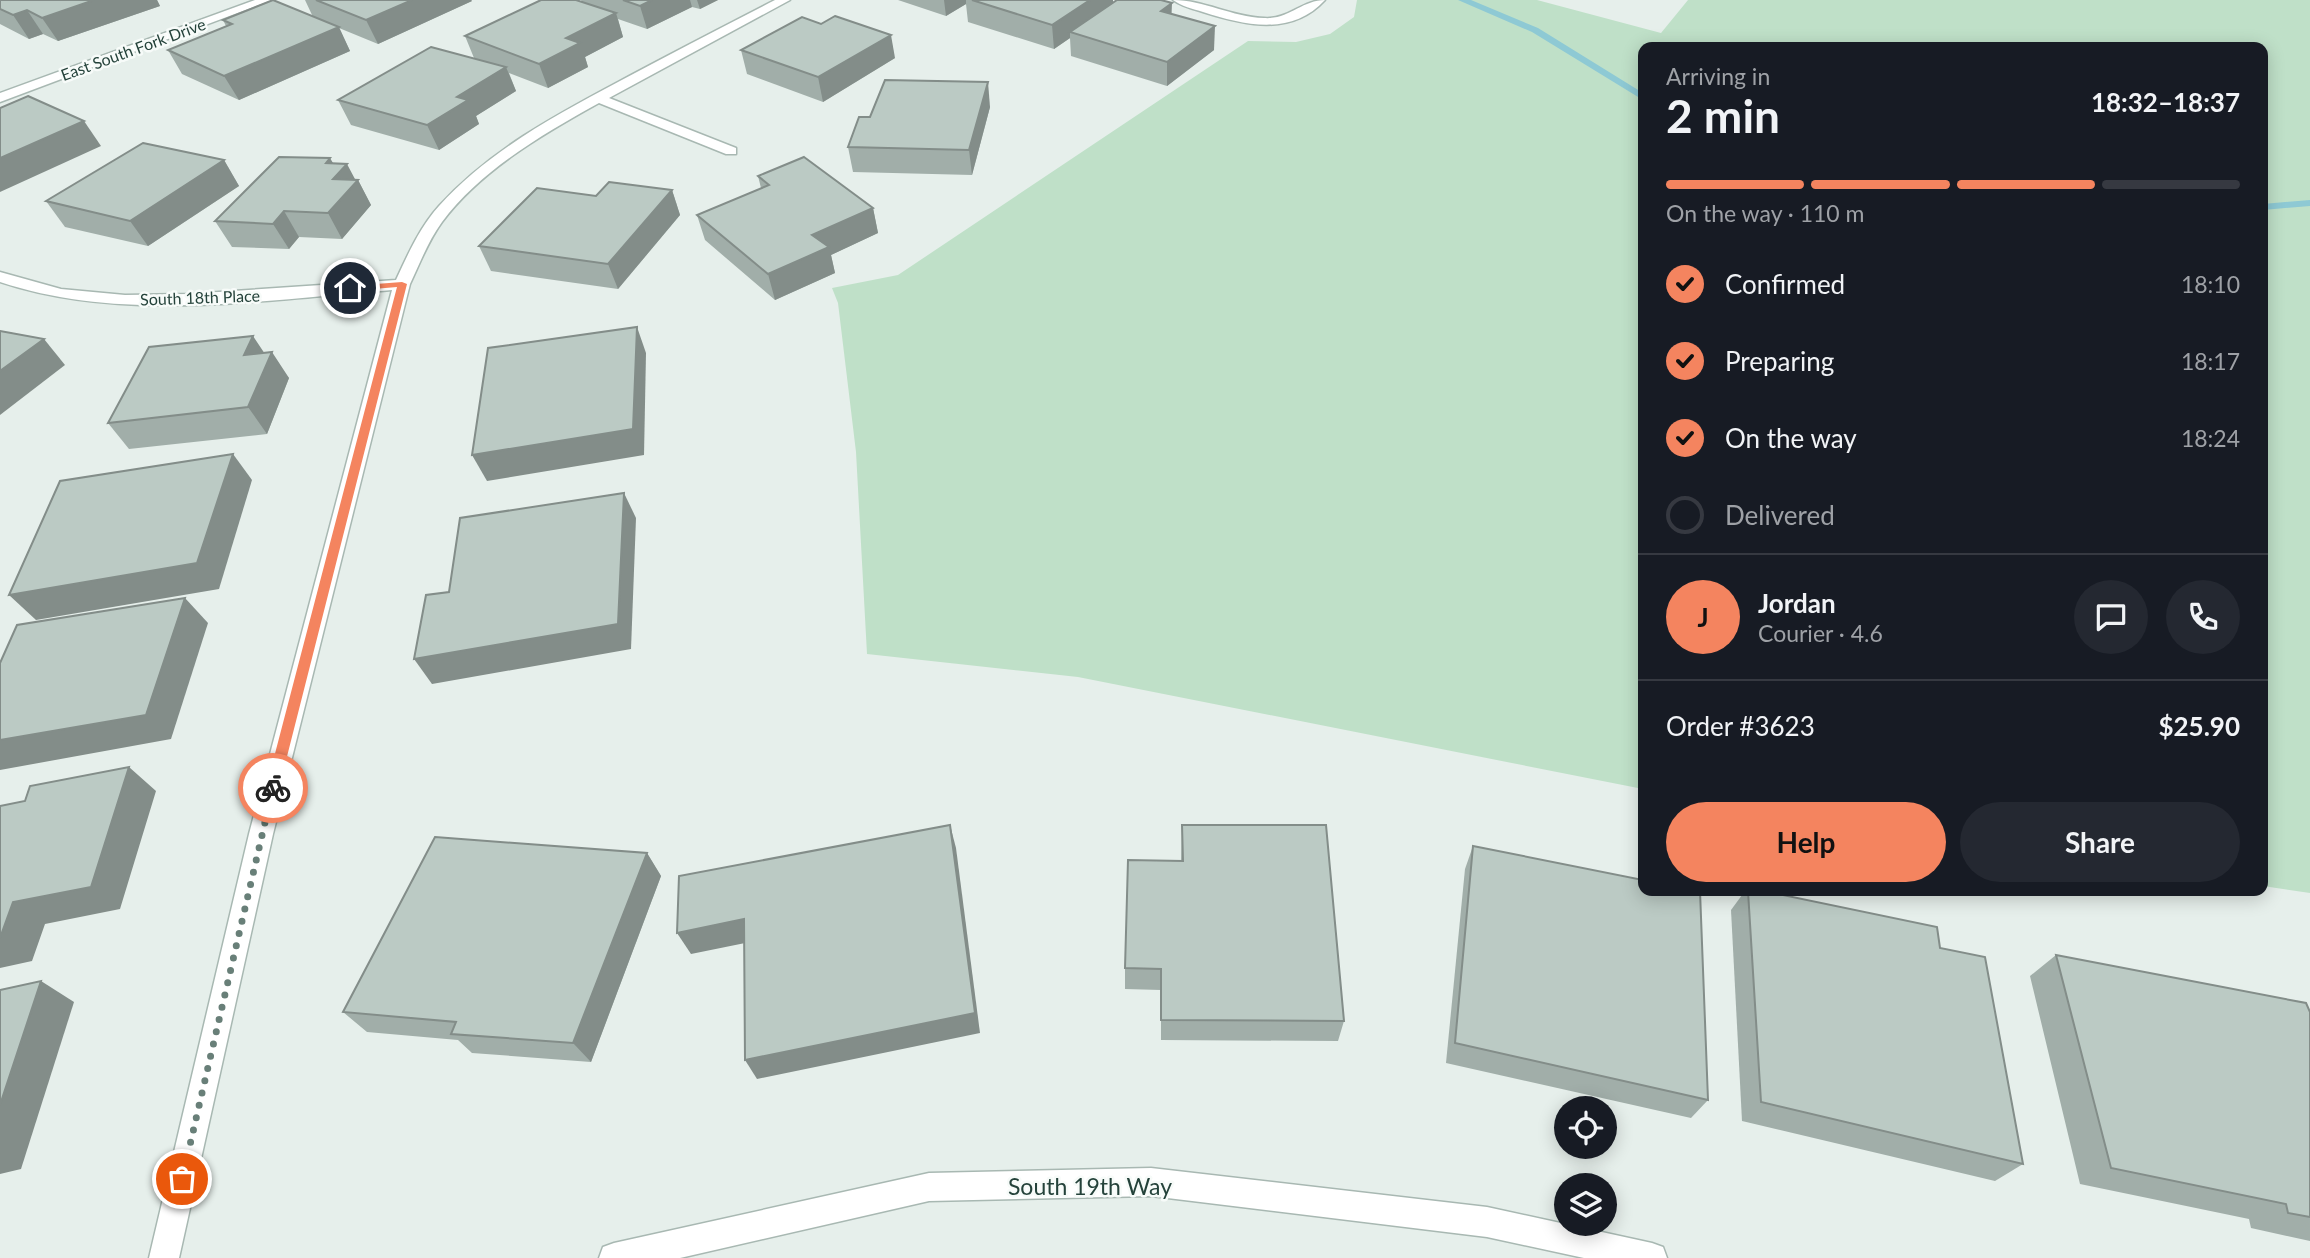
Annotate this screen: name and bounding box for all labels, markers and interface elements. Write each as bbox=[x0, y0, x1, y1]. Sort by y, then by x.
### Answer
street label: East South Fork Drive bbox=[58, 14, 208, 84]
text: Arriving in bbox=[1666, 62, 1770, 90]
text: 18:32–18:37 bbox=[2091, 86, 2240, 118]
text: 2 min bbox=[1666, 88, 1780, 143]
text: On the way · 110 m bbox=[1666, 199, 1865, 227]
pin bbox=[320, 258, 380, 318]
icon: check bbox=[1666, 265, 1704, 303]
text: Confirmed bbox=[1725, 268, 1845, 300]
icon: home bbox=[331, 269, 369, 307]
text: 18:10 bbox=[2181, 270, 2240, 298]
street label: South 18th Place bbox=[140, 285, 260, 309]
icon: check bbox=[1666, 342, 1704, 380]
text: Preparing bbox=[1725, 345, 1834, 377]
text: 18:17 bbox=[2181, 347, 2240, 375]
icon: check bbox=[1666, 419, 1704, 457]
text: On the way bbox=[1725, 422, 1857, 454]
text: 18:24 bbox=[2181, 424, 2240, 452]
text: Delivered bbox=[1725, 499, 1835, 531]
button: chat bbox=[2074, 580, 2148, 654]
button: phone bbox=[2166, 580, 2240, 654]
text: Jordan bbox=[1758, 587, 1836, 619]
text: J bbox=[1697, 601, 1709, 633]
text: Courier · 4.6 bbox=[1758, 619, 1883, 647]
text: Order #3623 bbox=[1666, 710, 1815, 742]
text: $25.90 bbox=[2158, 710, 2240, 742]
courier bbox=[238, 753, 308, 823]
icon: bike bbox=[254, 769, 292, 807]
button: Help bbox=[1666, 802, 1946, 882]
button: Share bbox=[1960, 802, 2240, 882]
map controls bbox=[1554, 1096, 1617, 1236]
button: locate bbox=[1554, 1096, 1617, 1159]
pin bbox=[152, 1149, 212, 1209]
icon: bag bbox=[163, 1160, 201, 1198]
street label: South 19th Way bbox=[1008, 1172, 1172, 1200]
button: layers bbox=[1554, 1173, 1617, 1236]

